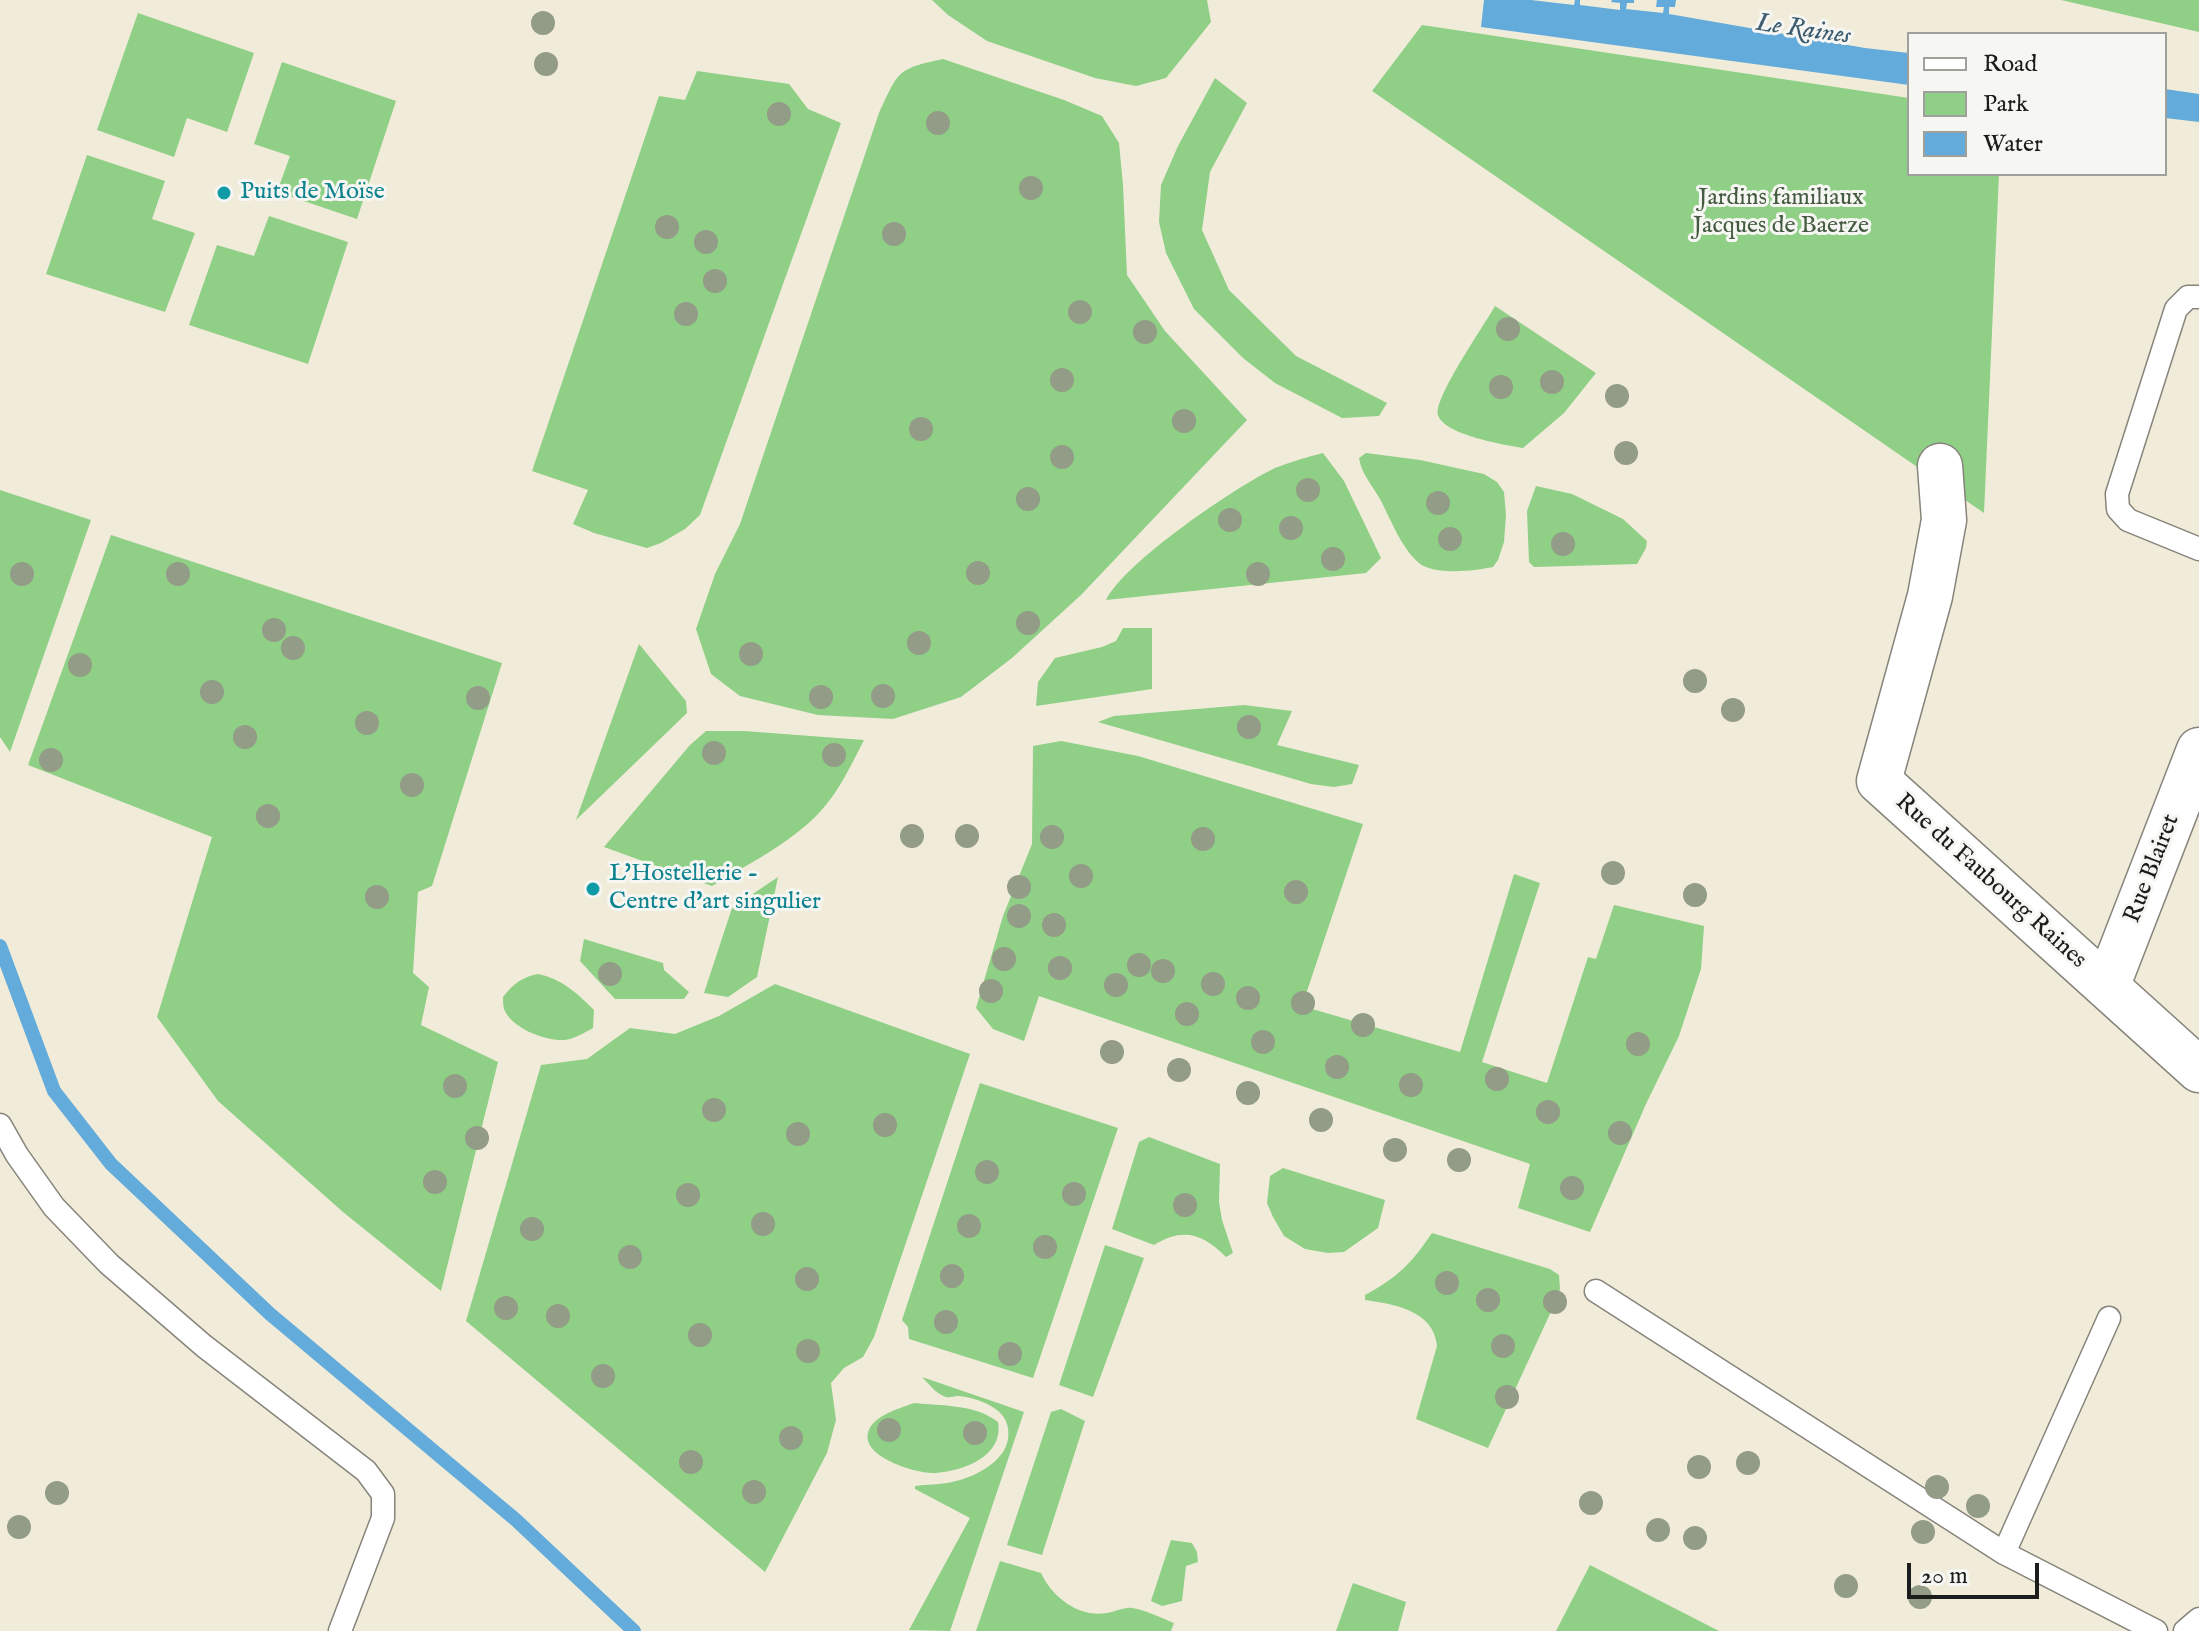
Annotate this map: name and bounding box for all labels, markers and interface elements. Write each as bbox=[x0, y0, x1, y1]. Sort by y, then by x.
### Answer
water label: Le Raines bbox=[1754, 9, 1852, 53]
legend bbox=[1907, 32, 2167, 176]
text: Road bbox=[1983, 49, 2037, 80]
text: Park bbox=[1983, 89, 2029, 120]
text: Water bbox=[1983, 129, 2043, 160]
place label: Puits de Moïse bbox=[240, 179, 385, 207]
marker: Puits de Moïse bbox=[215, 184, 233, 202]
park label: Jardins familiaux Jacques de Baerze bbox=[1693, 185, 1869, 241]
street label: Rue du Faubourg Raines bbox=[1888, 789, 2092, 975]
street label: Rue Blairet bbox=[2119, 811, 2187, 927]
place label: L'Hostellerie - Centre d'art singulier bbox=[609, 861, 821, 917]
marker: L'Hostellerie - Centre d'art singulier bbox=[584, 880, 602, 898]
scale bar bbox=[1911, 1547, 2043, 1597]
text: 20 m bbox=[1921, 1561, 1968, 1592]

